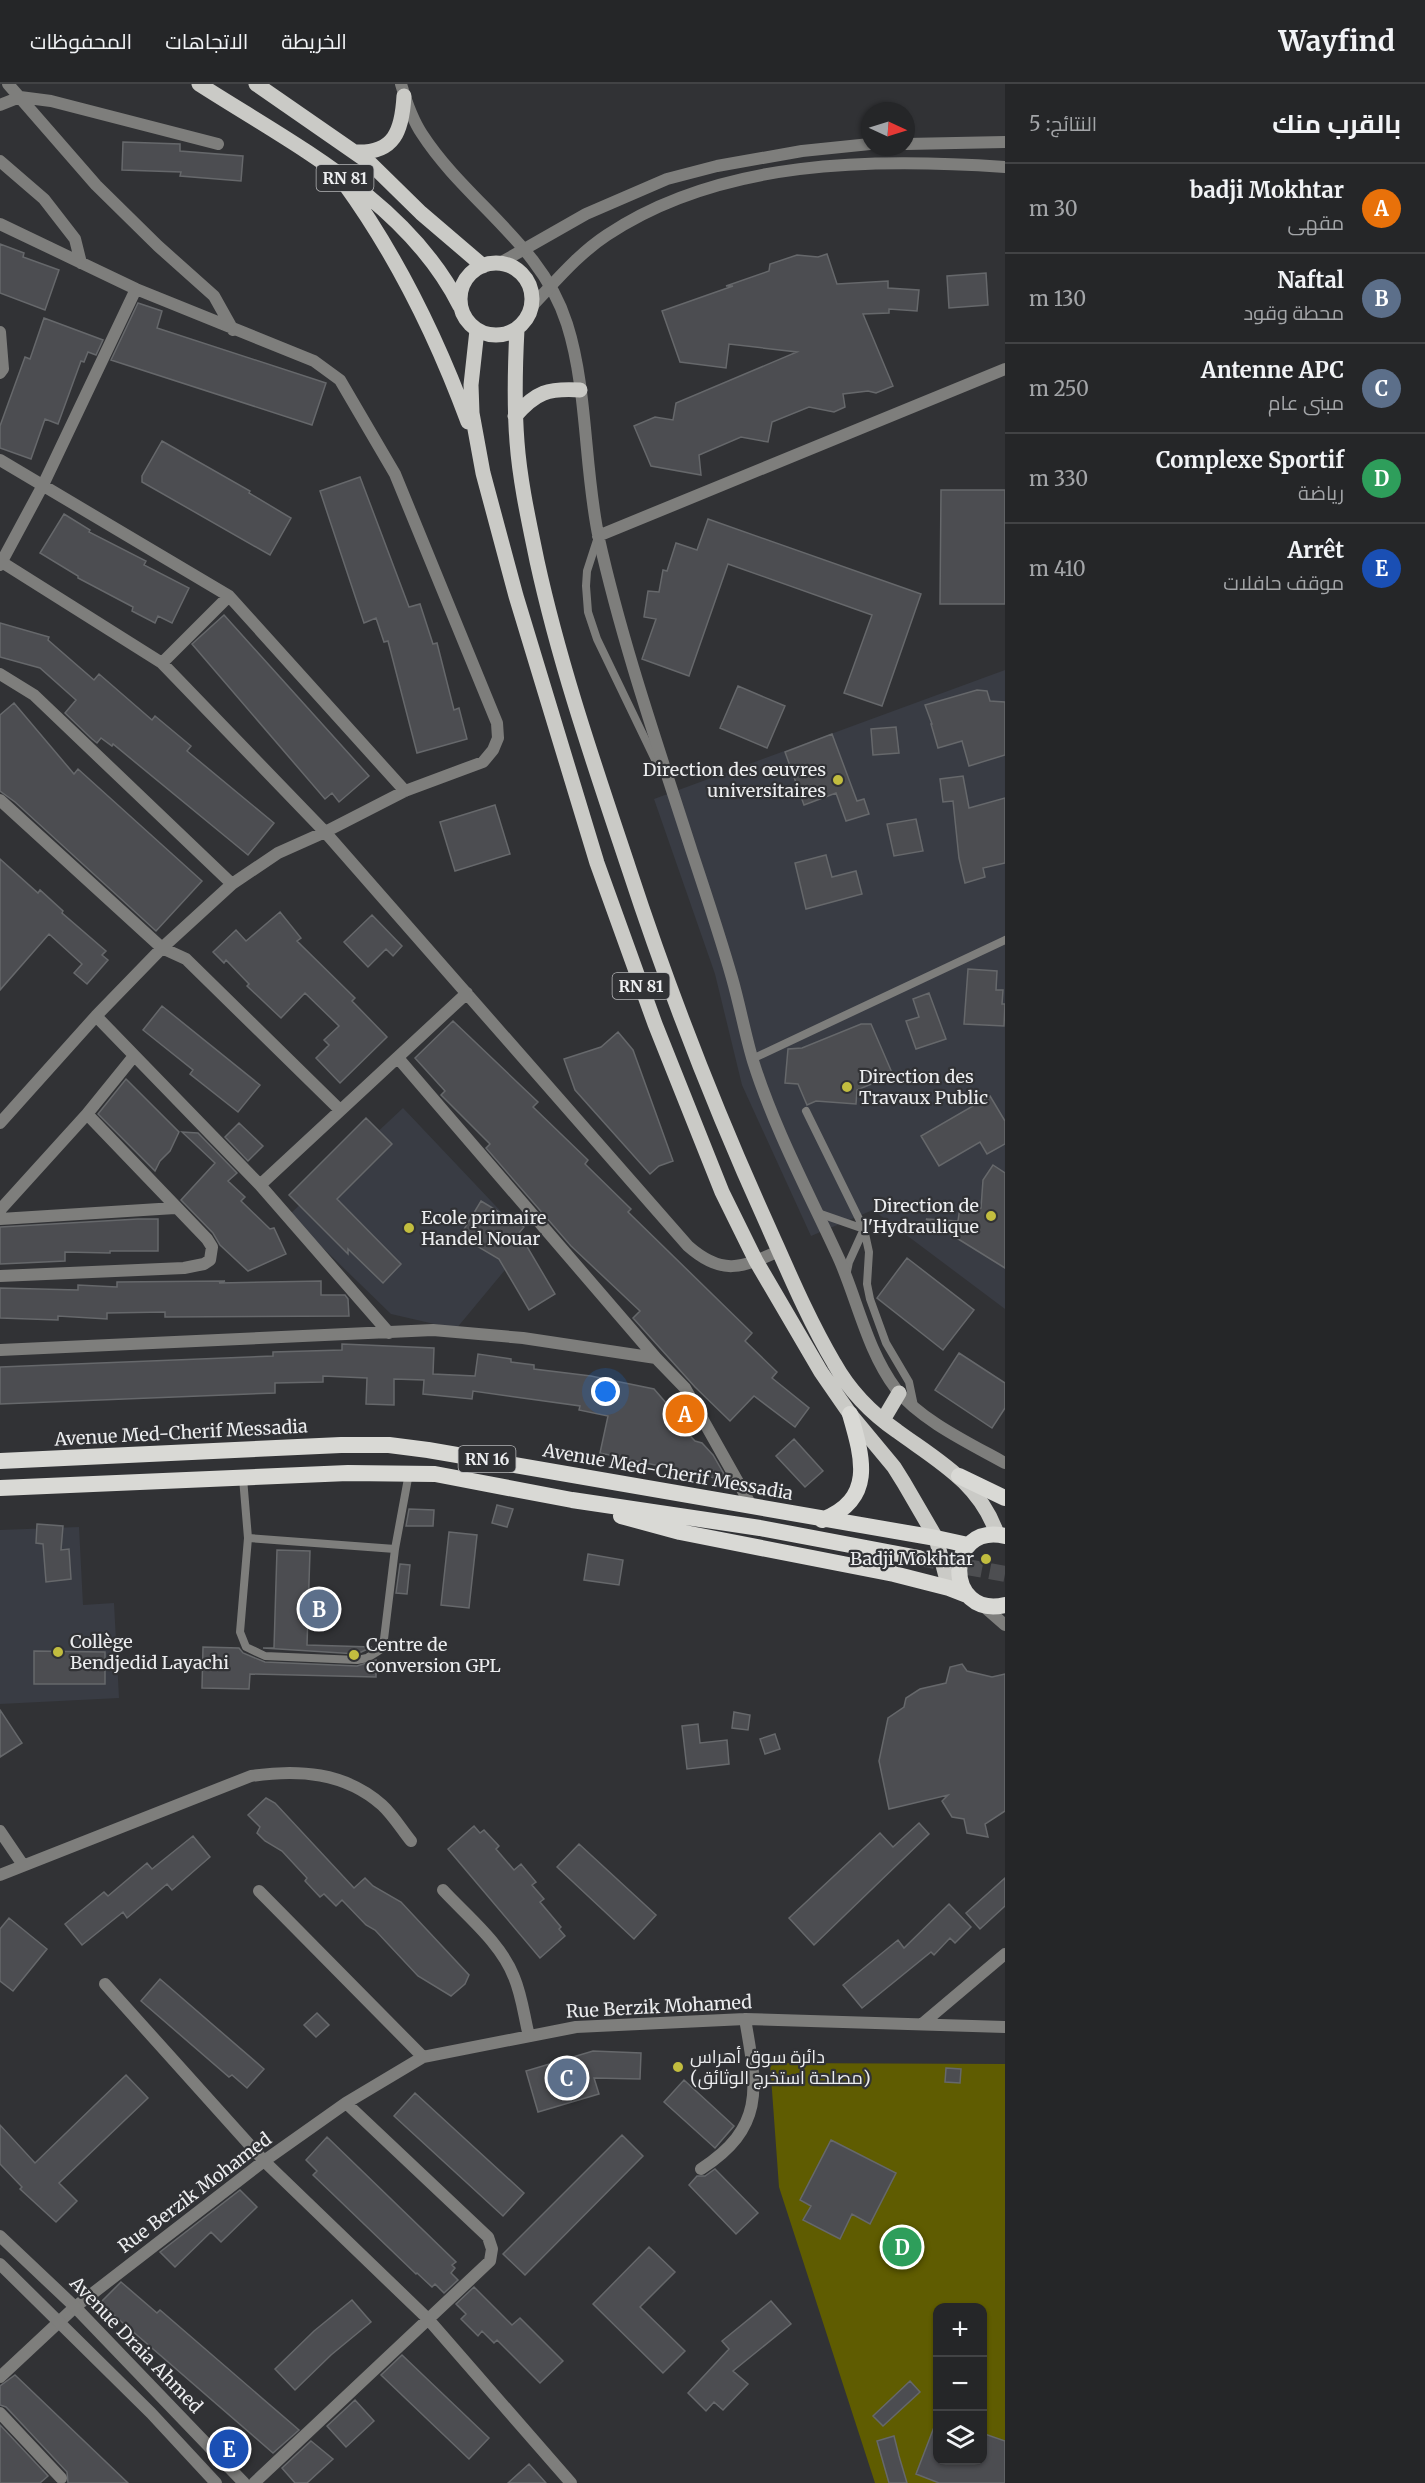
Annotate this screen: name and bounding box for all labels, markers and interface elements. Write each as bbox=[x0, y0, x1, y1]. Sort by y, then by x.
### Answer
text: Wayfind bbox=[1279, 23, 1395, 59]
text: المحفوظات bbox=[30, 28, 132, 55]
text: الاتجاهات bbox=[165, 28, 248, 55]
text: الخريطة bbox=[281, 28, 347, 55]
north arrow bbox=[861, 102, 915, 156]
text: بالقرب منك bbox=[1272, 107, 1401, 140]
text: النتائج: 5 bbox=[1029, 111, 1097, 136]
road number: RN 81 bbox=[316, 165, 374, 191]
text: badji Mokhtar bbox=[1190, 176, 1344, 204]
text: 30 m bbox=[1029, 196, 1078, 221]
text: A bbox=[1374, 196, 1389, 221]
text: مقهى bbox=[1288, 210, 1344, 235]
text: Naftal bbox=[1277, 266, 1344, 294]
text: 130 m bbox=[1029, 286, 1086, 311]
text: B bbox=[1375, 286, 1389, 311]
text: محطة وقود bbox=[1244, 300, 1344, 325]
text: Antenne APC bbox=[1201, 356, 1344, 384]
text: 250 m bbox=[1029, 376, 1089, 401]
text: C bbox=[1375, 376, 1388, 401]
text: مبنى عام bbox=[1268, 390, 1344, 415]
text: Complexe Sportif bbox=[1156, 446, 1344, 474]
text: 330 m bbox=[1029, 466, 1088, 491]
text: D bbox=[1374, 466, 1389, 491]
text: رياضة bbox=[1298, 480, 1344, 505]
text: Arrêt bbox=[1287, 536, 1344, 564]
text: 410 m bbox=[1029, 556, 1086, 581]
text: E bbox=[1375, 556, 1388, 581]
text: موقف حافلات bbox=[1223, 570, 1344, 595]
place label: Direction des œuvres universitaires bbox=[643, 758, 826, 802]
marker: Direction des œuvres universitaires bbox=[831, 773, 845, 787]
road number: RN 81 bbox=[612, 973, 670, 999]
place label: Direction des Travaux Public bbox=[859, 1065, 988, 1109]
marker: Direction des Travaux Public bbox=[840, 1080, 854, 1094]
place label: Direction de l'Hydraulique bbox=[863, 1194, 979, 1238]
place label: Ecole primaire Handel Nouar bbox=[421, 1206, 546, 1250]
marker: Direction de l'Hydraulique bbox=[984, 1209, 998, 1223]
marker: Ecole primaire Handel Nouar bbox=[402, 1221, 416, 1235]
your location bbox=[591, 1377, 620, 1406]
pin: A bbox=[666, 1392, 704, 1436]
street label: Avenue Med-Cherif Messadia bbox=[53, 1414, 309, 1451]
street label: Avenue Med-Cherif Messadia bbox=[540, 1438, 795, 1505]
road number: RN 16 bbox=[458, 1446, 516, 1472]
place label: Badji Mokhtar bbox=[850, 1547, 974, 1570]
marker: Badji Mokhtar bbox=[979, 1552, 993, 1566]
pin: B bbox=[300, 1586, 338, 1631]
place label: Collège Bendjedid Layachi bbox=[70, 1630, 229, 1674]
place label: Centre de conversion GPL bbox=[366, 1633, 501, 1677]
marker: Collège Bendjedid Layachi bbox=[51, 1645, 65, 1659]
marker: Centre de conversion GPL bbox=[347, 1648, 361, 1662]
street label: Rue Berzik Mohamed bbox=[565, 1990, 753, 2023]
place label: دائرة سوق أهراس (مصلحة استخرج الوثائق) bbox=[690, 2045, 871, 2090]
pin: C bbox=[548, 2056, 586, 2100]
marker: دائرة سوق أهراس (مصلحة استخرج الوثائق) bbox=[671, 2060, 685, 2074]
street label: Rue Berzik Mohamed bbox=[113, 2127, 276, 2258]
pin: D bbox=[882, 2224, 922, 2270]
street label: Avenue Draia Ahmed bbox=[64, 2271, 208, 2418]
map controls bbox=[933, 2303, 987, 2465]
button: + bbox=[933, 2303, 987, 2357]
button: − bbox=[933, 2357, 987, 2411]
button: layers bbox=[933, 2411, 987, 2465]
pin: E bbox=[210, 2426, 248, 2472]

